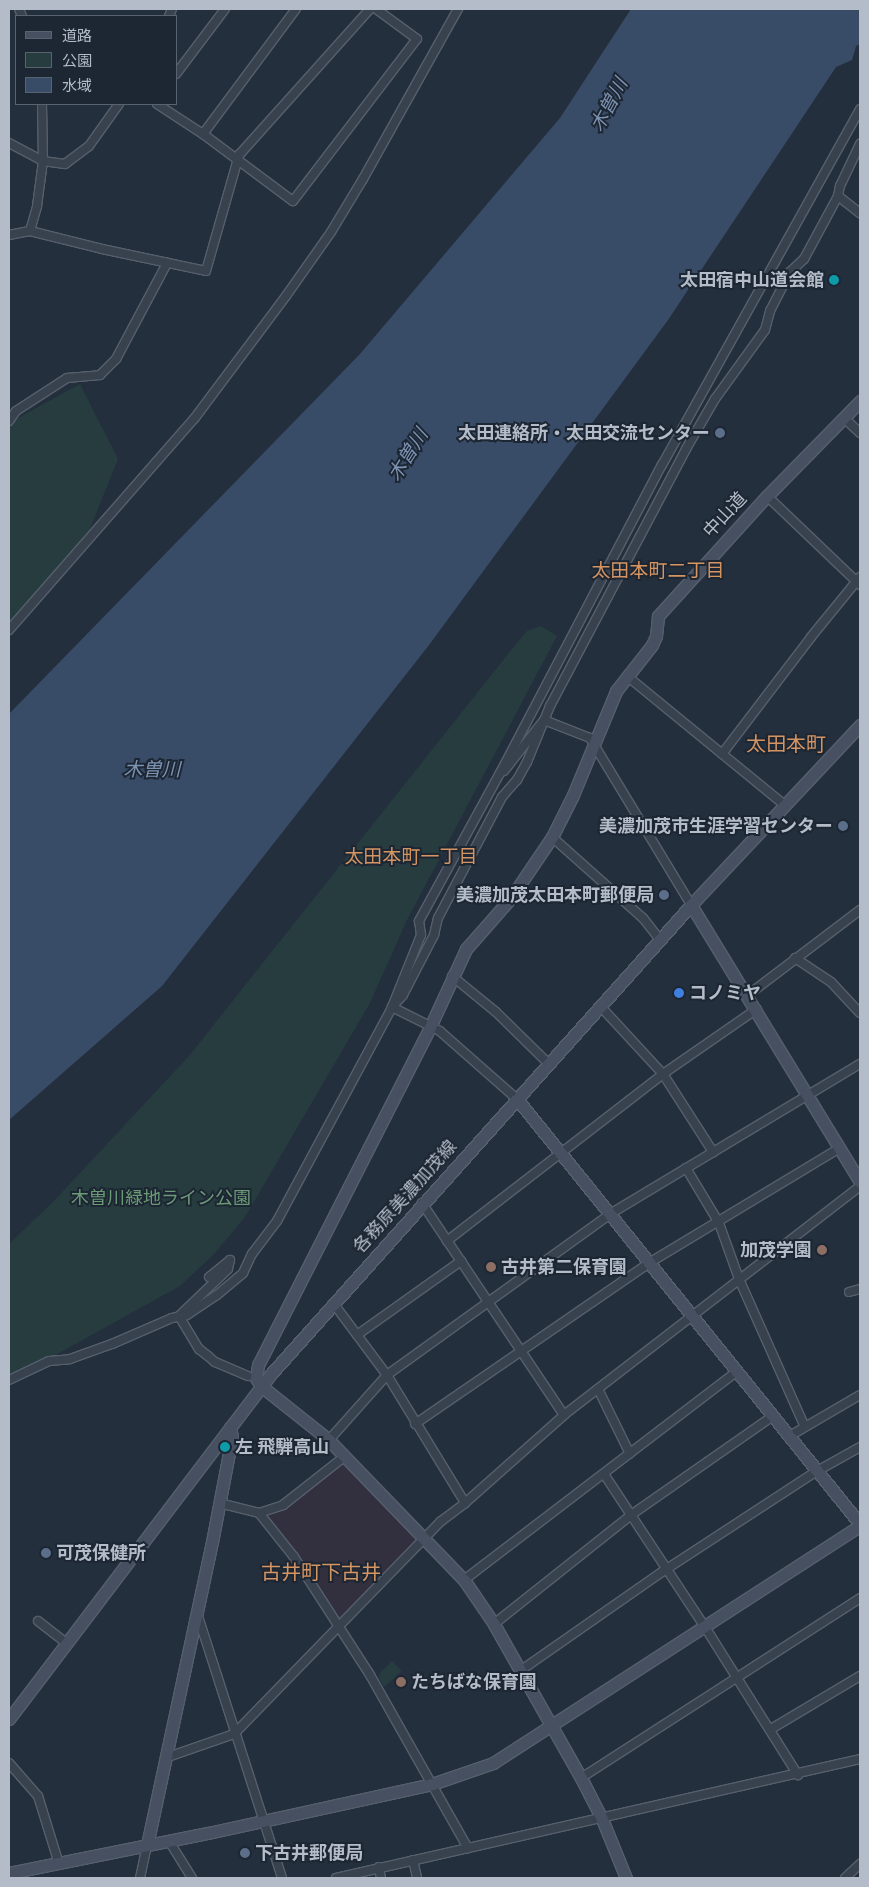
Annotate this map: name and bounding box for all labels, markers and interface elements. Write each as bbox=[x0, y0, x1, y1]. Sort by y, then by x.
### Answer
legend bbox=[15, 15, 178, 105]
text: 道路 bbox=[62, 27, 92, 45]
text: 公園 bbox=[62, 52, 92, 70]
water label: 木曽川 bbox=[586, 74, 632, 136]
text: 水域 bbox=[62, 77, 92, 95]
place label: 太田宿中山道会館 bbox=[680, 269, 824, 291]
marker: 太田宿中山道会館 bbox=[828, 274, 840, 286]
place label: 太田連絡所・太田交流センター bbox=[458, 422, 710, 444]
water label: 木曽川 bbox=[383, 425, 433, 485]
marker: 太田連絡所・太田交流センター bbox=[714, 427, 726, 439]
street label: 中山道 bbox=[699, 488, 751, 542]
district label: 太田本町二丁目 bbox=[592, 560, 724, 582]
district label: 太田本町 bbox=[746, 732, 826, 756]
water label: 木曽川 bbox=[124, 759, 180, 781]
place label: 美濃加茂市生涯学習センター bbox=[599, 815, 833, 837]
marker: 美濃加茂市生涯学習センター bbox=[837, 820, 849, 832]
district label: 太田本町一丁目 bbox=[345, 846, 477, 868]
place label: 美濃加茂太田本町郵便局 bbox=[456, 884, 654, 906]
marker: 美濃加茂太田本町郵便局 bbox=[658, 889, 670, 901]
place label: コノミヤ bbox=[689, 982, 761, 1004]
marker: コノミヤ bbox=[673, 987, 685, 999]
street label: 各務原美濃加茂線 bbox=[349, 1136, 461, 1258]
park label: 木曽川緑地ライン公園 bbox=[71, 1187, 251, 1209]
place label: 加茂学園 bbox=[740, 1239, 812, 1261]
marker: 加茂学園 bbox=[816, 1244, 828, 1256]
place label: 古井第二保育園 bbox=[501, 1256, 627, 1278]
marker: 古井第二保育園 bbox=[485, 1261, 497, 1273]
place label: 左 飛騨高山 bbox=[235, 1436, 329, 1458]
marker: 左 飛騨高山 bbox=[219, 1441, 231, 1453]
place label: 可茂保健所 bbox=[56, 1542, 146, 1564]
marker: 可茂保健所 bbox=[40, 1547, 52, 1559]
district label: 古井町下古井 bbox=[261, 1560, 381, 1584]
place label: たちばな保育園 bbox=[411, 1671, 537, 1693]
marker: たちばな保育園 bbox=[395, 1676, 407, 1688]
place label: 下古井郵便局 bbox=[255, 1842, 363, 1864]
marker: 下古井郵便局 bbox=[239, 1847, 251, 1859]

